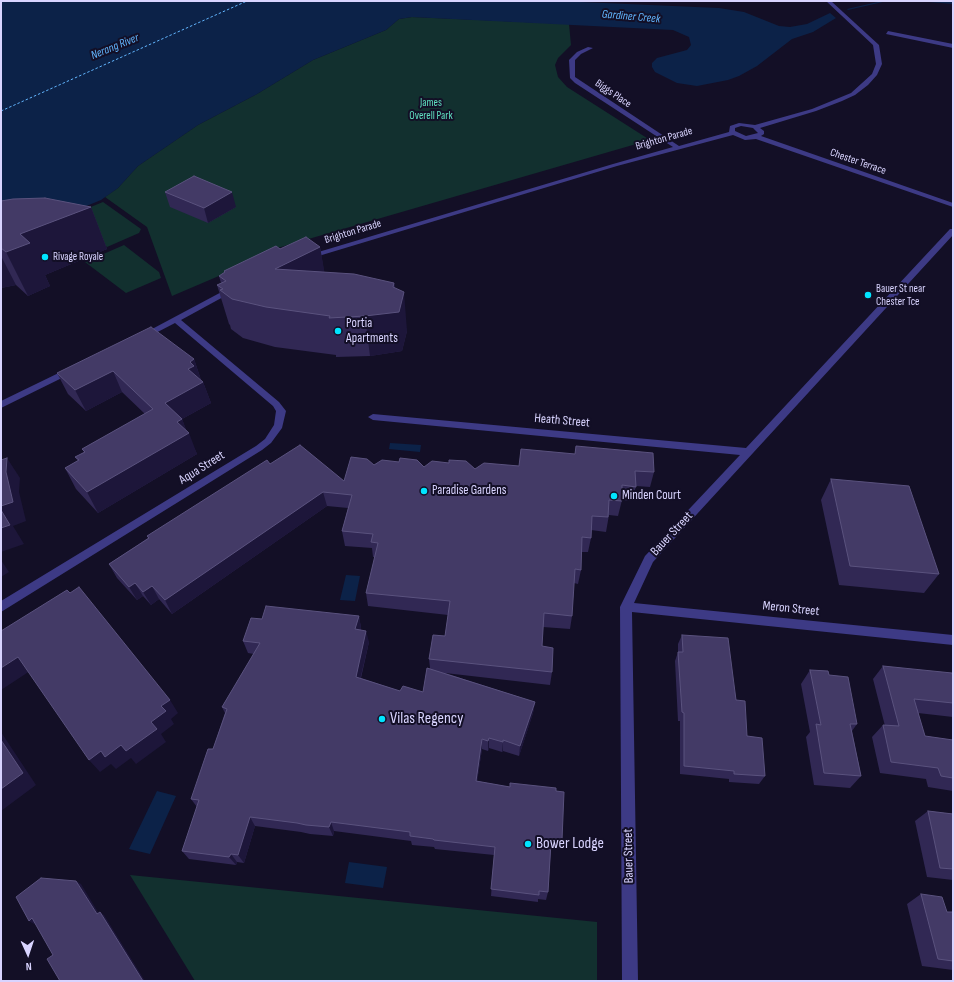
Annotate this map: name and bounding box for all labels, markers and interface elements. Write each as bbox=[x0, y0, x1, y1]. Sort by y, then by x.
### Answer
water label: Gardiner Creek bbox=[601, 7, 661, 27]
water label: Nerang River bbox=[89, 31, 141, 63]
street label: Biggs Place bbox=[592, 77, 634, 111]
park label: James Overell Park bbox=[409, 96, 453, 122]
street label: Brighton Parade bbox=[634, 125, 694, 153]
street label: Chester Terrace bbox=[828, 146, 888, 178]
street label: Brighton Parade bbox=[323, 217, 383, 247]
place label: Rivage Royale bbox=[53, 250, 103, 264]
marker: Rivage Royale bbox=[40, 252, 50, 262]
place label: Bauer St near Chester Tce bbox=[876, 282, 925, 308]
marker: Bauer St near Chester Tce bbox=[863, 290, 873, 300]
place label: Portia Apartments bbox=[346, 316, 398, 347]
marker: Portia Apartments bbox=[333, 326, 343, 336]
street label: Heath Street bbox=[533, 411, 591, 431]
street label: Aqua Street bbox=[176, 448, 228, 488]
place label: Paradise Gardens bbox=[432, 483, 506, 499]
marker: Paradise Gardens bbox=[419, 486, 429, 496]
place label: Minden Court bbox=[622, 488, 681, 504]
marker: Minden Court bbox=[609, 491, 619, 501]
street label: Bauer Street bbox=[648, 509, 696, 559]
street label: Meron Street bbox=[762, 598, 820, 620]
place label: Vilas Regency bbox=[390, 709, 463, 729]
marker: Vilas Regency bbox=[377, 714, 387, 724]
street label: Bauer Street bbox=[621, 829, 637, 883]
place label: Bower Lodge bbox=[536, 834, 604, 854]
marker: Bower Lodge bbox=[523, 839, 533, 849]
north arrow bbox=[8, 934, 48, 974]
text: N bbox=[25, 960, 32, 973]

